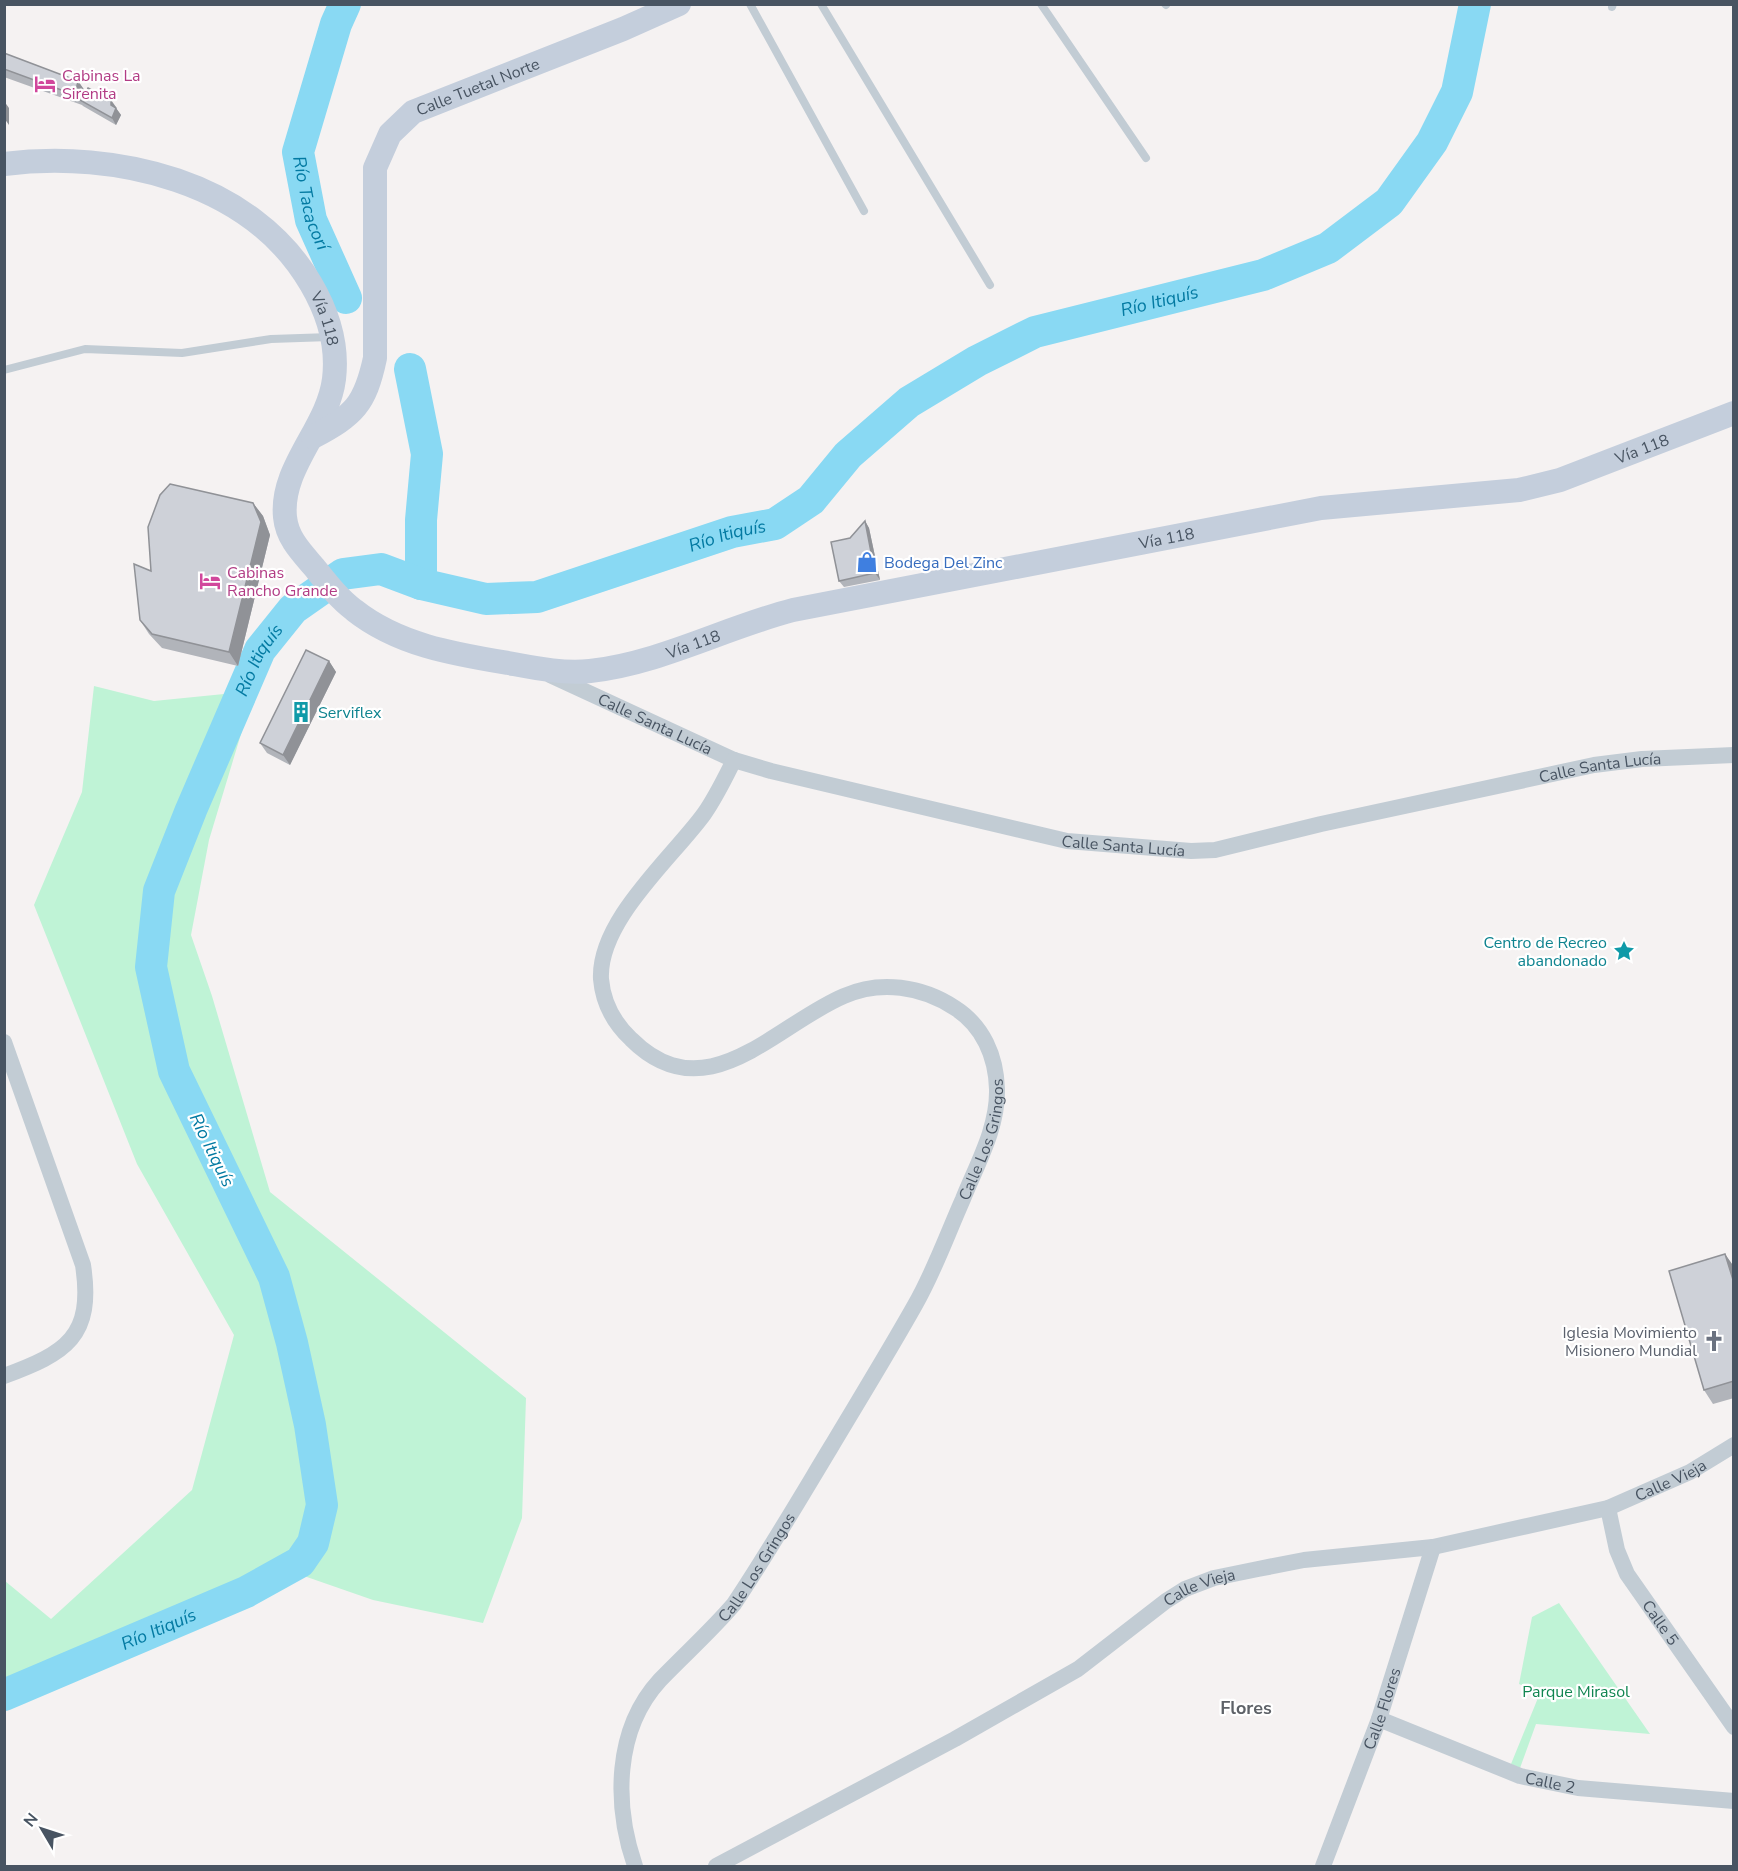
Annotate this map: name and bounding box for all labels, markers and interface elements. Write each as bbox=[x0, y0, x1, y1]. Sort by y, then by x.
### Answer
street label: Calle Tuetal Norte bbox=[413, 53, 543, 122]
place label: Cabinas La Sirenita bbox=[62, 65, 141, 105]
hotel icon: Cabinas La Sirenita bbox=[33, 72, 57, 96]
water label: Río Tacacorí bbox=[287, 154, 336, 256]
water label: Río Itiquís bbox=[1118, 280, 1201, 322]
street label: Vía 118 bbox=[305, 287, 343, 348]
street label: Vía 118 bbox=[1611, 429, 1672, 470]
water label: Río Itiquís bbox=[685, 514, 768, 558]
street label: Vía 118 bbox=[1136, 523, 1196, 555]
shop icon: Bodega Del Zinc bbox=[855, 550, 879, 574]
place label: Bodega Del Zinc bbox=[884, 552, 1003, 574]
place label: Cabinas Rancho Grande bbox=[227, 562, 337, 602]
hotel icon: Cabinas Rancho Grande bbox=[198, 569, 222, 593]
water label: Río Itiquís bbox=[230, 619, 288, 700]
street label: Vía 118 bbox=[662, 625, 724, 665]
street label: Calle Santa Lucía bbox=[594, 689, 716, 761]
building icon: Serviflex bbox=[289, 700, 313, 724]
place label: Serviflex bbox=[318, 702, 382, 724]
street label: Calle Santa Lucía bbox=[1537, 748, 1662, 789]
street label: Calle Santa Lucía bbox=[1059, 830, 1186, 862]
place label: Centro de Recreo abandonado bbox=[1484, 932, 1607, 972]
place icon: Centro de Recreo abandonado bbox=[1612, 939, 1636, 963]
street label: Calle Los Gringos bbox=[954, 1078, 1009, 1204]
water label: Río Itiquís bbox=[184, 1109, 240, 1191]
place label: Iglesia Movimiento Misionero Mundial bbox=[1563, 1322, 1697, 1362]
church icon: Iglesia Movimiento Misionero Mundial bbox=[1702, 1329, 1726, 1353]
street label: Calle Vieja bbox=[1632, 1455, 1711, 1507]
street label: Calle Los Gringos bbox=[713, 1509, 801, 1627]
street label: Calle Vieja bbox=[1159, 1564, 1237, 1612]
street label: Calle 5 bbox=[1636, 1596, 1684, 1650]
water label: Río Itiquís bbox=[117, 1603, 200, 1656]
street label: Calle Flores bbox=[1358, 1665, 1406, 1753]
park label: Parque Mirasol bbox=[1522, 1681, 1630, 1703]
district label: Flores bbox=[1220, 1696, 1272, 1720]
street label: Calle 2 bbox=[1523, 1767, 1577, 1799]
north arrow bbox=[12, 1799, 72, 1859]
text: N bbox=[19, 1809, 43, 1832]

